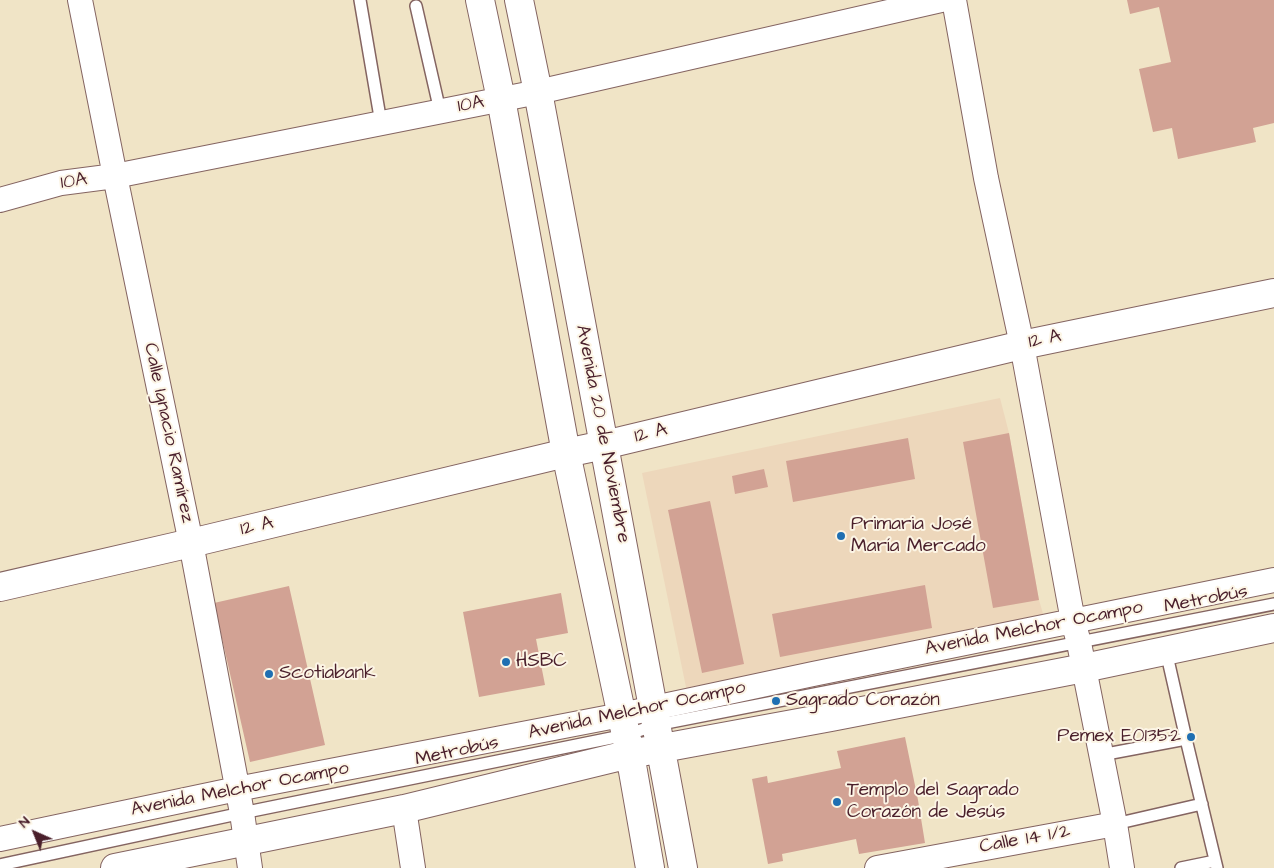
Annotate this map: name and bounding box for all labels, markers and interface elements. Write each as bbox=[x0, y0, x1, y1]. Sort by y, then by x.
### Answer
street label: 10A bbox=[456, 91, 486, 119]
street label: 10A bbox=[59, 169, 89, 195]
street label: Avenida 20 de Noviembre bbox=[570, 323, 634, 545]
street label: 12 A bbox=[1026, 325, 1064, 355]
street label: Calle Ignacio Ramírez bbox=[138, 341, 198, 525]
street label: 12 A bbox=[632, 419, 670, 449]
street label: 12 A bbox=[238, 512, 276, 542]
place label: Primaria José María Mercado bbox=[851, 514, 986, 558]
marker: Primaria José María Mercado bbox=[835, 530, 847, 542]
street label: Metrobús bbox=[1162, 581, 1250, 619]
street label: Avenida Melchor Ocampo bbox=[923, 597, 1145, 661]
place label: HSBC bbox=[516, 651, 567, 673]
marker: HSBC bbox=[500, 656, 512, 668]
place label: Scotiabank bbox=[279, 663, 376, 685]
marker: Scotiabank bbox=[263, 668, 275, 680]
street label: Avenida Melchor Ocampo bbox=[526, 677, 748, 745]
place label: Sagrado Corazón bbox=[786, 690, 940, 712]
marker: Sagrado Corazón bbox=[770, 695, 782, 707]
place label: Pemex E01352 bbox=[1057, 726, 1181, 748]
marker: Pemex E01352 bbox=[1185, 731, 1197, 743]
street label: Metrobús bbox=[413, 732, 501, 772]
street label: Avenida Melchor Ocampo bbox=[129, 758, 351, 822]
place label: Templo del Sagrado Corazón de Jesús bbox=[847, 780, 1019, 824]
marker: Templo del Sagrado Corazón de Jesús bbox=[831, 796, 843, 808]
north arrow bbox=[10, 808, 60, 858]
text: N bbox=[14, 812, 35, 832]
street label: Calle 14 1/2 bbox=[978, 821, 1072, 859]

